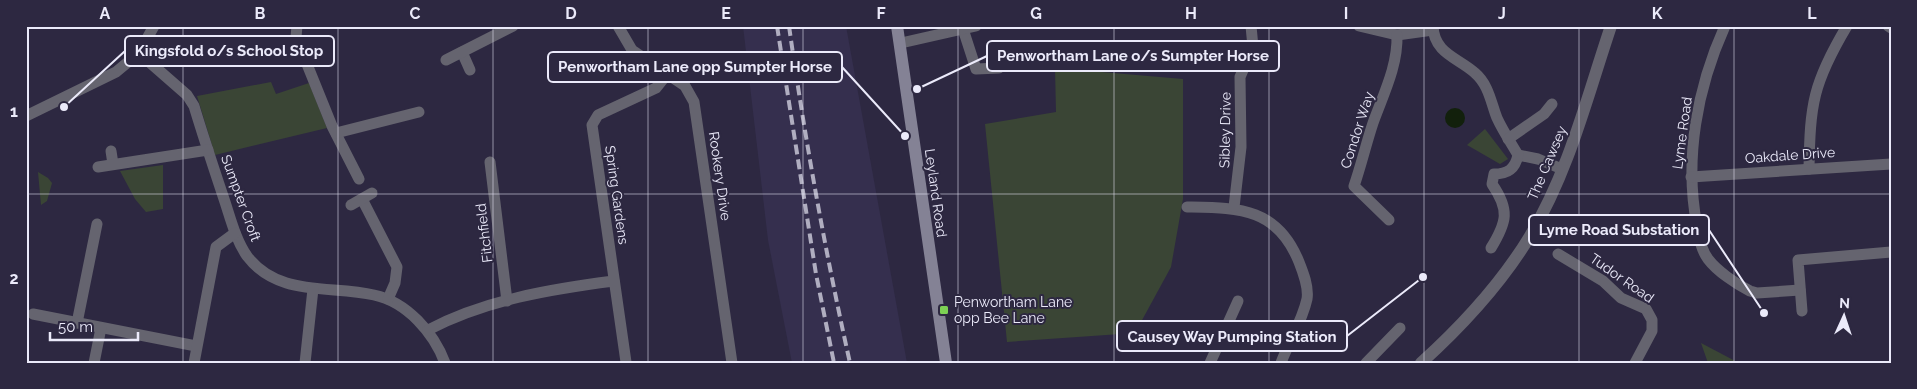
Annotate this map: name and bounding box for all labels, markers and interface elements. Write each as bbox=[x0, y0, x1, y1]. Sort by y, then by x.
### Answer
text: A bbox=[100, 4, 111, 23]
text: B bbox=[255, 4, 266, 23]
text: C bbox=[410, 4, 421, 23]
text: D bbox=[565, 4, 577, 23]
text: E bbox=[721, 4, 731, 23]
text: F bbox=[876, 4, 886, 23]
text: G bbox=[1030, 4, 1042, 23]
text: H bbox=[1185, 4, 1197, 23]
text: I bbox=[1344, 4, 1348, 23]
text: J bbox=[1498, 4, 1506, 23]
text: K bbox=[1652, 4, 1663, 23]
text: L bbox=[1807, 4, 1817, 23]
callout: Kingsfold o/s School Stop bbox=[125, 36, 334, 66]
callout: Penwortham Lane o/s Sumpter Horse bbox=[987, 41, 1279, 71]
text: Kingsfold o/s School Stop bbox=[135, 42, 324, 60]
text: Penwortham Lane o/s Sumpter Horse bbox=[997, 47, 1269, 65]
callout: Penwortham Lane opp Sumpter Horse bbox=[548, 52, 842, 82]
text: Penwortham Lane opp Sumpter Horse bbox=[558, 58, 832, 76]
street label: Condor Way bbox=[1337, 89, 1377, 170]
street label: Sibley Drive bbox=[1216, 92, 1234, 168]
street label: Lyme Road bbox=[1669, 96, 1695, 170]
text: 1 bbox=[10, 102, 18, 121]
street label: The Cawsey bbox=[1524, 123, 1570, 203]
street label: Rookery Drive bbox=[706, 130, 734, 222]
street label: Oakdale Drive bbox=[1744, 144, 1836, 166]
street label: Spring Gardens bbox=[602, 145, 632, 246]
street label: Leyland Road bbox=[922, 148, 950, 238]
street label: Sumpter Croft bbox=[218, 153, 264, 244]
street label: Fitchfield bbox=[472, 203, 496, 263]
callout: Lyme Road Substation bbox=[1529, 215, 1709, 245]
text: Lyme Road Substation bbox=[1539, 221, 1699, 239]
street label: Tudor Road bbox=[1587, 250, 1657, 306]
text: 2 bbox=[9, 269, 19, 288]
north arrow bbox=[1820, 292, 1870, 342]
place label: Penwortham Lane opp Bee Lane bbox=[954, 294, 1072, 326]
text: N bbox=[1839, 295, 1850, 311]
marker: Penwortham Lane opp Bee Lane bbox=[938, 304, 950, 316]
scale bar bbox=[50, 309, 138, 341]
text: 50 m bbox=[58, 318, 93, 336]
callout: Causey Way Pumping Station bbox=[1117, 321, 1347, 351]
text: Causey Way Pumping Station bbox=[1127, 328, 1337, 346]

